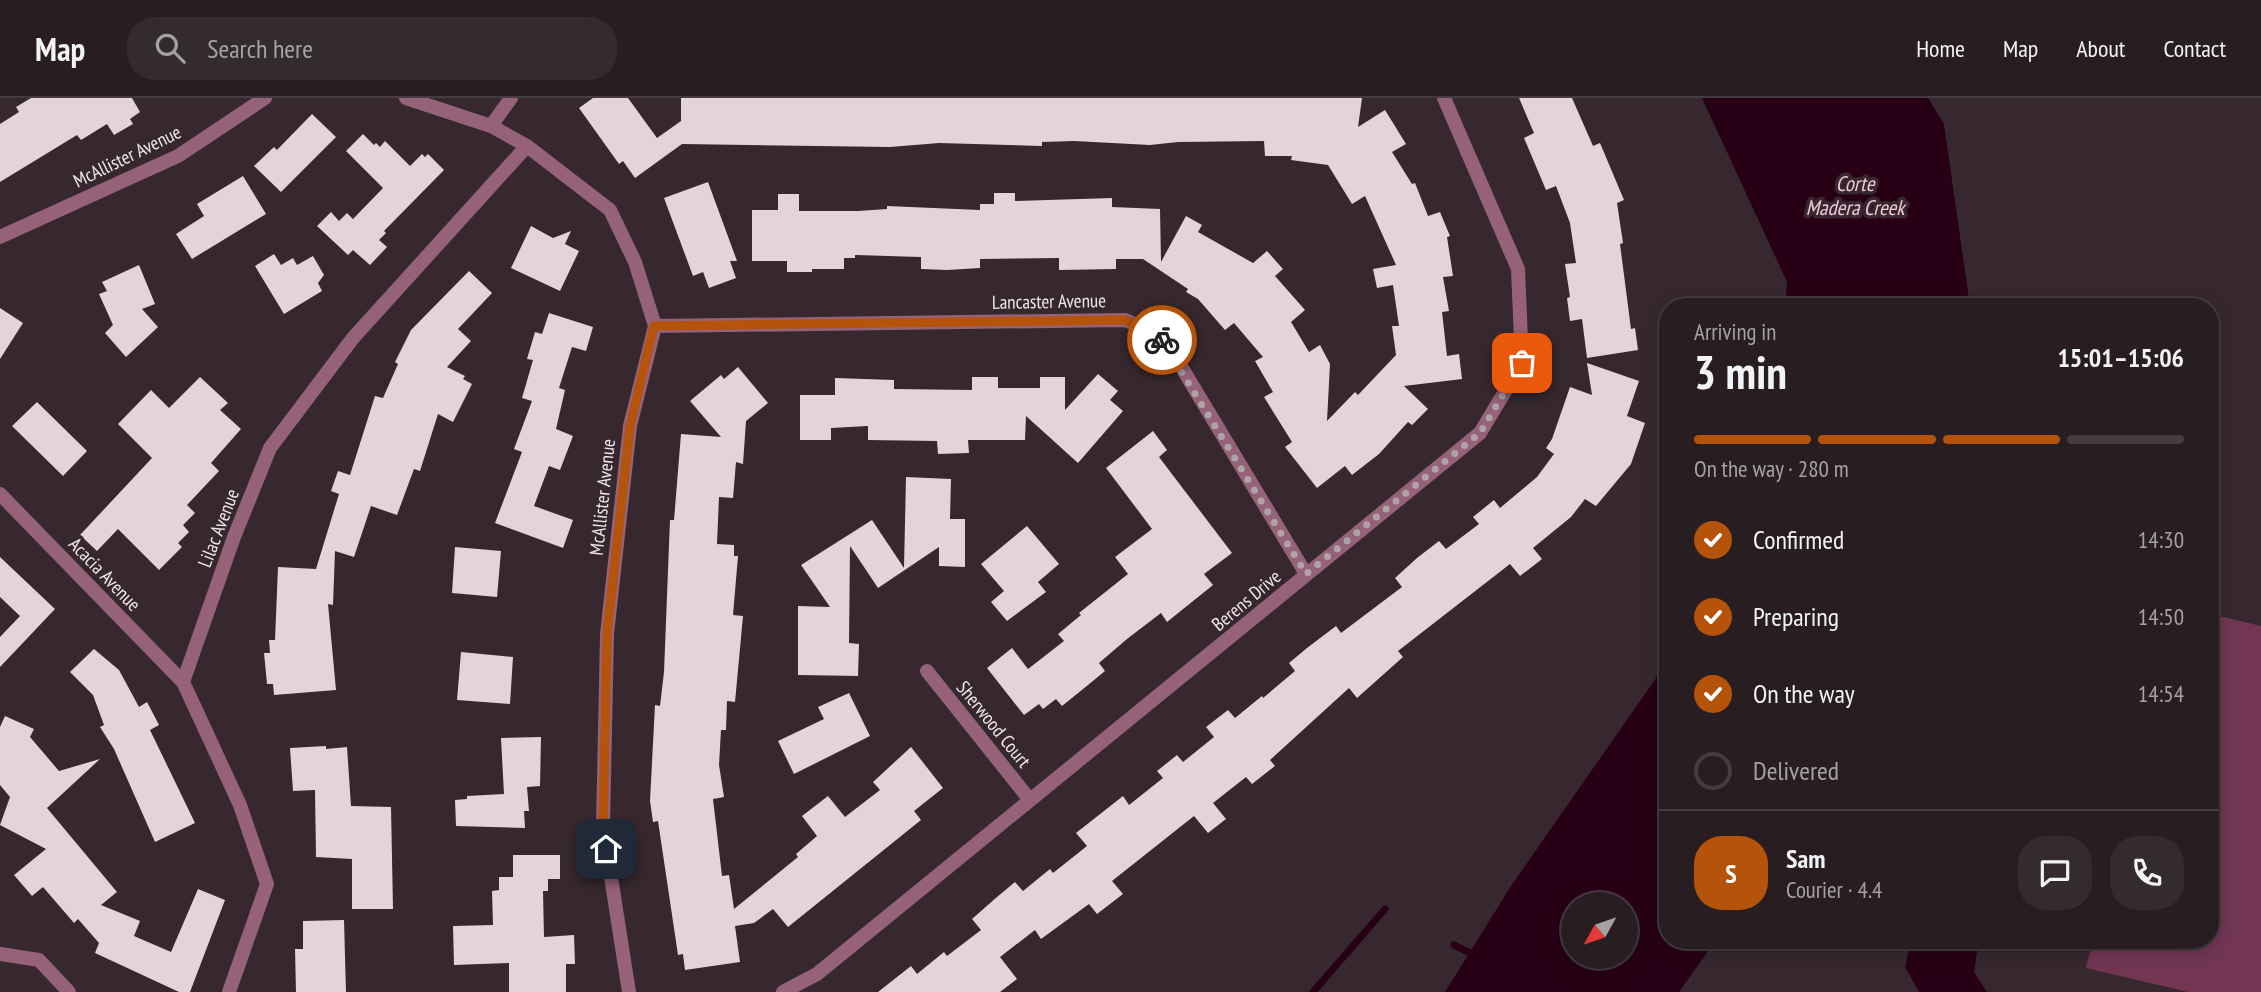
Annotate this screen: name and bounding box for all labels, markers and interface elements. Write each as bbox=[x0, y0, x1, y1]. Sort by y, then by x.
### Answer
search box bbox=[127, 17, 617, 80]
text: Map bbox=[35, 27, 85, 70]
icon: search bbox=[151, 29, 189, 67]
text: Search here bbox=[207, 32, 313, 65]
text: Home bbox=[1916, 33, 1965, 64]
text: Map bbox=[2003, 33, 2038, 64]
text: About bbox=[2076, 33, 2125, 64]
text: Contact bbox=[2163, 33, 2226, 64]
street label: McAllister Avenue bbox=[69, 120, 185, 192]
water label: Corte Madera Creek bbox=[1806, 170, 1907, 221]
street label: Lancaster Avenue bbox=[992, 288, 1106, 314]
courier bbox=[1127, 305, 1197, 375]
text: Arriving in bbox=[1694, 317, 1776, 346]
icon: bike bbox=[1143, 321, 1181, 359]
pin bbox=[1492, 333, 1552, 393]
text: 15:01–15:06 bbox=[2057, 341, 2184, 374]
text: 3 min bbox=[1694, 342, 1787, 402]
icon: bag bbox=[1503, 344, 1541, 382]
street label: McAllister Avenue bbox=[584, 437, 620, 556]
text: On the way · 280 m bbox=[1694, 454, 1849, 483]
street label: Lilac Avenue bbox=[192, 485, 244, 571]
icon: check bbox=[1694, 521, 1732, 559]
text: Confirmed bbox=[1753, 523, 1844, 556]
text: 14:30 bbox=[2138, 525, 2184, 554]
street label: Acacia Avenue bbox=[64, 532, 146, 616]
street label: Berens Drive bbox=[1206, 564, 1286, 636]
icon: check bbox=[1694, 598, 1732, 636]
text: Preparing bbox=[1753, 600, 1839, 633]
text: 14:50 bbox=[2138, 602, 2184, 631]
icon: check bbox=[1694, 675, 1732, 713]
street label: Sherwood Court bbox=[952, 676, 1037, 773]
text: On the way bbox=[1753, 677, 1855, 710]
text: 14:54 bbox=[2138, 679, 2184, 708]
text: Delivered bbox=[1753, 754, 1839, 787]
pin bbox=[576, 819, 636, 879]
icon: home bbox=[587, 830, 625, 868]
button: chat bbox=[2018, 836, 2092, 910]
button: phone bbox=[2110, 836, 2184, 910]
text: Sam bbox=[1786, 842, 1825, 875]
text: S bbox=[1725, 857, 1737, 890]
text: Courier · 4.4 bbox=[1786, 875, 1882, 904]
north arrow bbox=[1561, 892, 1638, 970]
map controls bbox=[1561, 892, 1638, 969]

